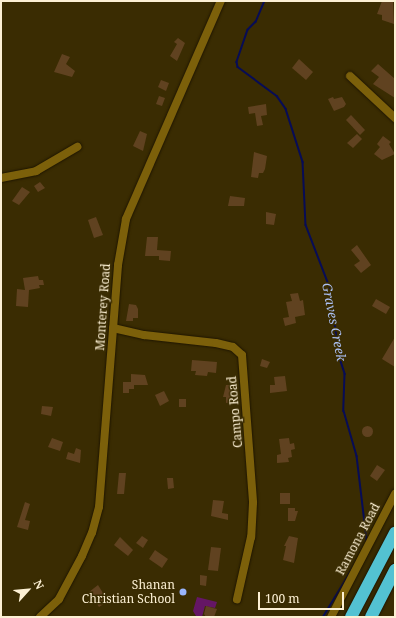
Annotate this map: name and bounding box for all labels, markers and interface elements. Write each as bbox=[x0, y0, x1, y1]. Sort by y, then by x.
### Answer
street label: Monterey Road bbox=[93, 263, 113, 351]
water label: Graves Creek bbox=[319, 281, 349, 363]
street label: Campo Road bbox=[225, 376, 245, 448]
street label: Ramona Road bbox=[333, 501, 383, 577]
north arrow bbox=[8, 570, 48, 610]
text: N bbox=[30, 577, 48, 592]
place label: Shanan Christian School bbox=[82, 578, 175, 606]
scale bar bbox=[260, 584, 346, 610]
marker: Shanan Christian School bbox=[178, 587, 188, 597]
text: 100 m bbox=[265, 590, 300, 607]

